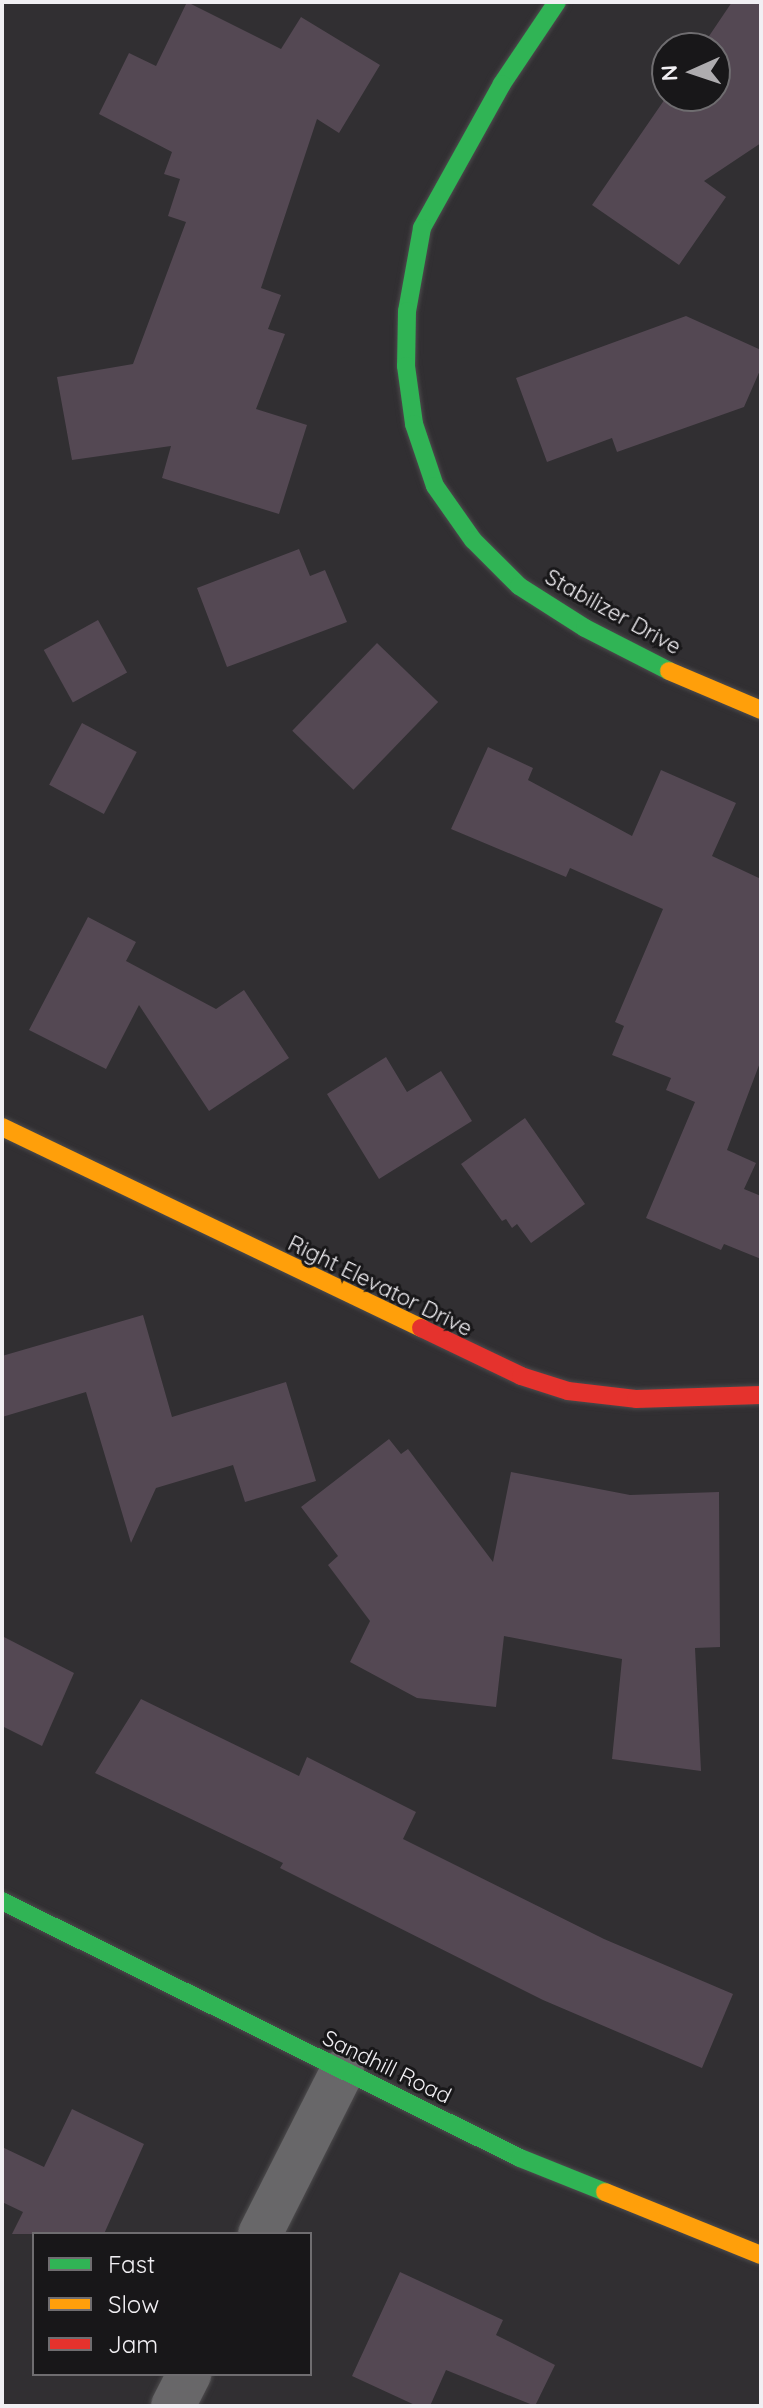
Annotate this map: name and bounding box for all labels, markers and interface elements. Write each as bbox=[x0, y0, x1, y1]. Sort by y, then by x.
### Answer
north arrow bbox=[651, 32, 731, 112]
text: N bbox=[655, 64, 683, 82]
street label: Stabilizer Drive bbox=[541, 564, 685, 660]
street label: Right Elevator Drive bbox=[284, 1230, 476, 1342]
street label: Sandhill Road bbox=[318, 2025, 456, 2109]
legend bbox=[32, 2232, 312, 2376]
text: Fast bbox=[108, 2249, 155, 2279]
text: Slow bbox=[108, 2289, 159, 2319]
text: Jam bbox=[108, 2329, 158, 2359]

